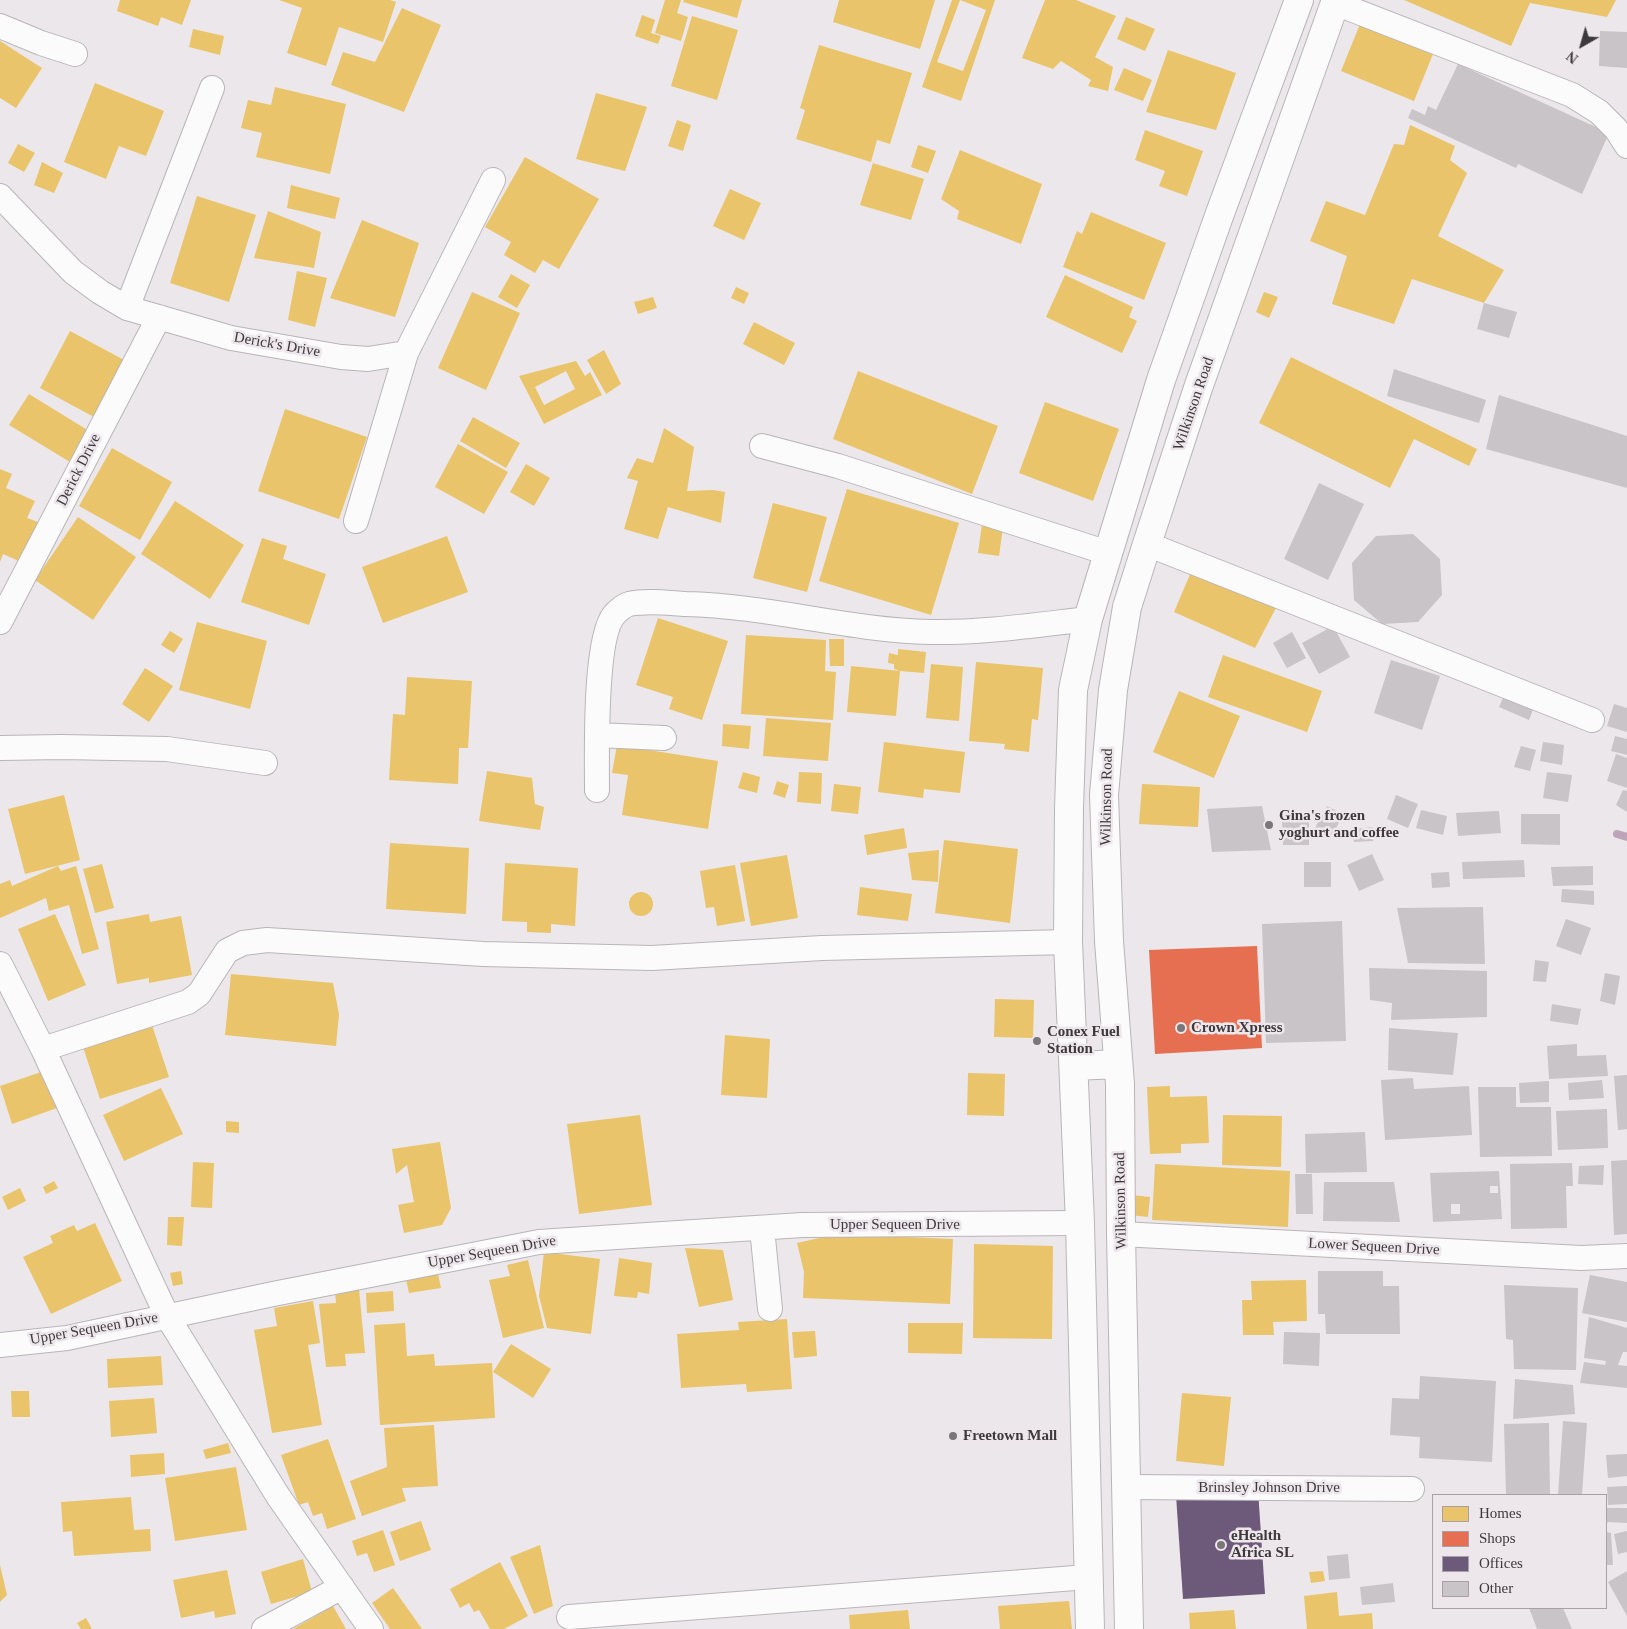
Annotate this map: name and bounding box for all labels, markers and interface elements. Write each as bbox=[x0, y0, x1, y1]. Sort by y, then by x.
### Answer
north arrow bbox=[1557, 20, 1607, 70]
text: N bbox=[1564, 48, 1581, 66]
street label: Derick's Drive bbox=[232, 329, 322, 361]
street label: Wilkinson Road bbox=[1170, 355, 1218, 453]
street label: Derick Drive bbox=[53, 431, 105, 509]
street label: Wilkinson Road bbox=[1097, 748, 1117, 846]
place label: Gina's frozen yoghurt and coffee bbox=[1279, 807, 1399, 842]
marker: Gina's frozen yoghurt and coffee bbox=[1263, 819, 1275, 831]
place label: Crown Xpress bbox=[1191, 1019, 1283, 1037]
marker: Crown Xpress bbox=[1175, 1022, 1187, 1034]
place label: Conex Fuel Station bbox=[1047, 1023, 1120, 1058]
marker: Conex Fuel Station bbox=[1031, 1035, 1043, 1047]
street label: Wilkinson Road bbox=[1111, 1152, 1131, 1250]
street label: Upper Sequeen Drive bbox=[830, 1216, 960, 1234]
street label: Upper Sequeen Drive bbox=[426, 1232, 558, 1272]
street label: Lower Sequeen Drive bbox=[1308, 1235, 1440, 1259]
street label: Upper Sequeen Drive bbox=[28, 1309, 160, 1349]
place label: Freetown Mall bbox=[963, 1427, 1057, 1445]
marker: Freetown Mall bbox=[947, 1430, 959, 1442]
street label: Brinsley Johnson Drive bbox=[1198, 1479, 1340, 1497]
legend bbox=[1432, 1494, 1607, 1609]
text: Homes bbox=[1479, 1505, 1522, 1521]
place label: eHealth Africa SL bbox=[1231, 1527, 1294, 1562]
text: Shops bbox=[1479, 1530, 1516, 1546]
marker: eHealth Africa SL bbox=[1215, 1539, 1227, 1551]
text: Offices bbox=[1479, 1555, 1523, 1571]
text: Other bbox=[1479, 1580, 1513, 1596]

